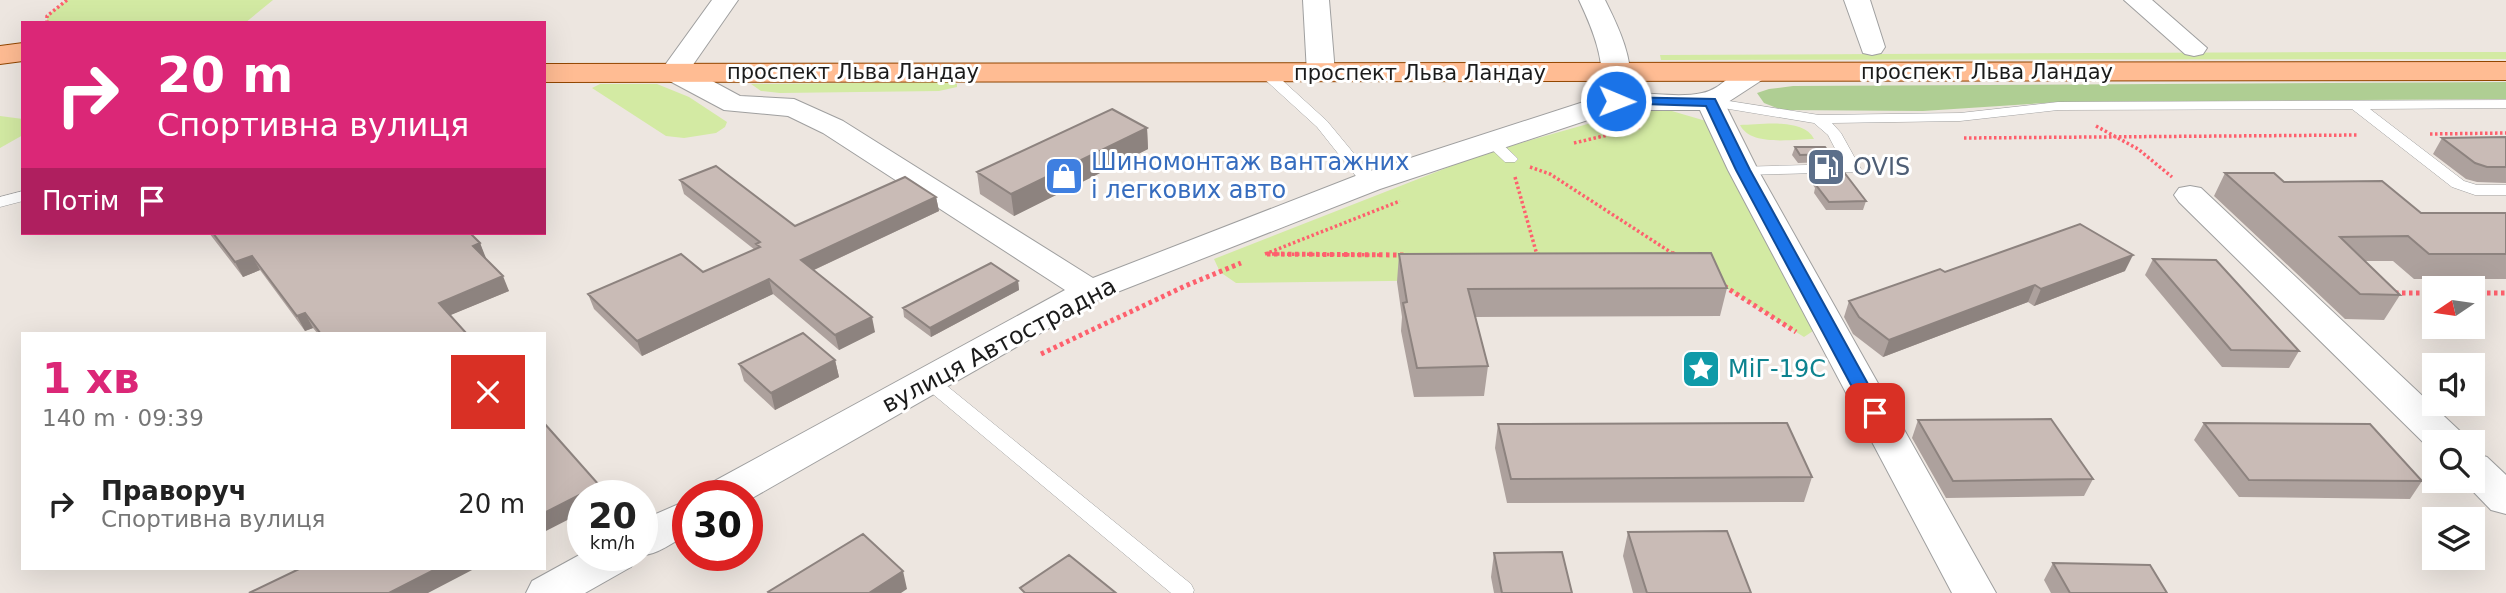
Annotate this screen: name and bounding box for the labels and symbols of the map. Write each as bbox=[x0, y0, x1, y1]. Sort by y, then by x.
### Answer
street label: проспект Льва Ландау bbox=[727, 60, 979, 84]
street label: проспект Льва Ландау bbox=[1861, 60, 2113, 84]
street label: проспект Льва Ландау bbox=[1294, 61, 1546, 85]
position arrow bbox=[1579, 64, 1653, 138]
fuel station icon: OVIS bbox=[1805, 146, 1847, 188]
place label: Шиномонтаж вантажних і легкових авто bbox=[1091, 148, 1409, 204]
place label: OVIS bbox=[1853, 153, 1910, 181]
shop icon: Шиномонтаж вантажних і легкових авто bbox=[1043, 155, 1085, 197]
street label: вулиця Автострадна bbox=[877, 271, 1121, 419]
north arrow bbox=[2422, 276, 2485, 340]
place icon: МіГ-19С bbox=[1680, 348, 1722, 390]
place label: МіГ-19С bbox=[1728, 355, 1826, 383]
pin bbox=[1845, 383, 1905, 443]
speed limit sign: 30 bbox=[672, 480, 763, 571]

